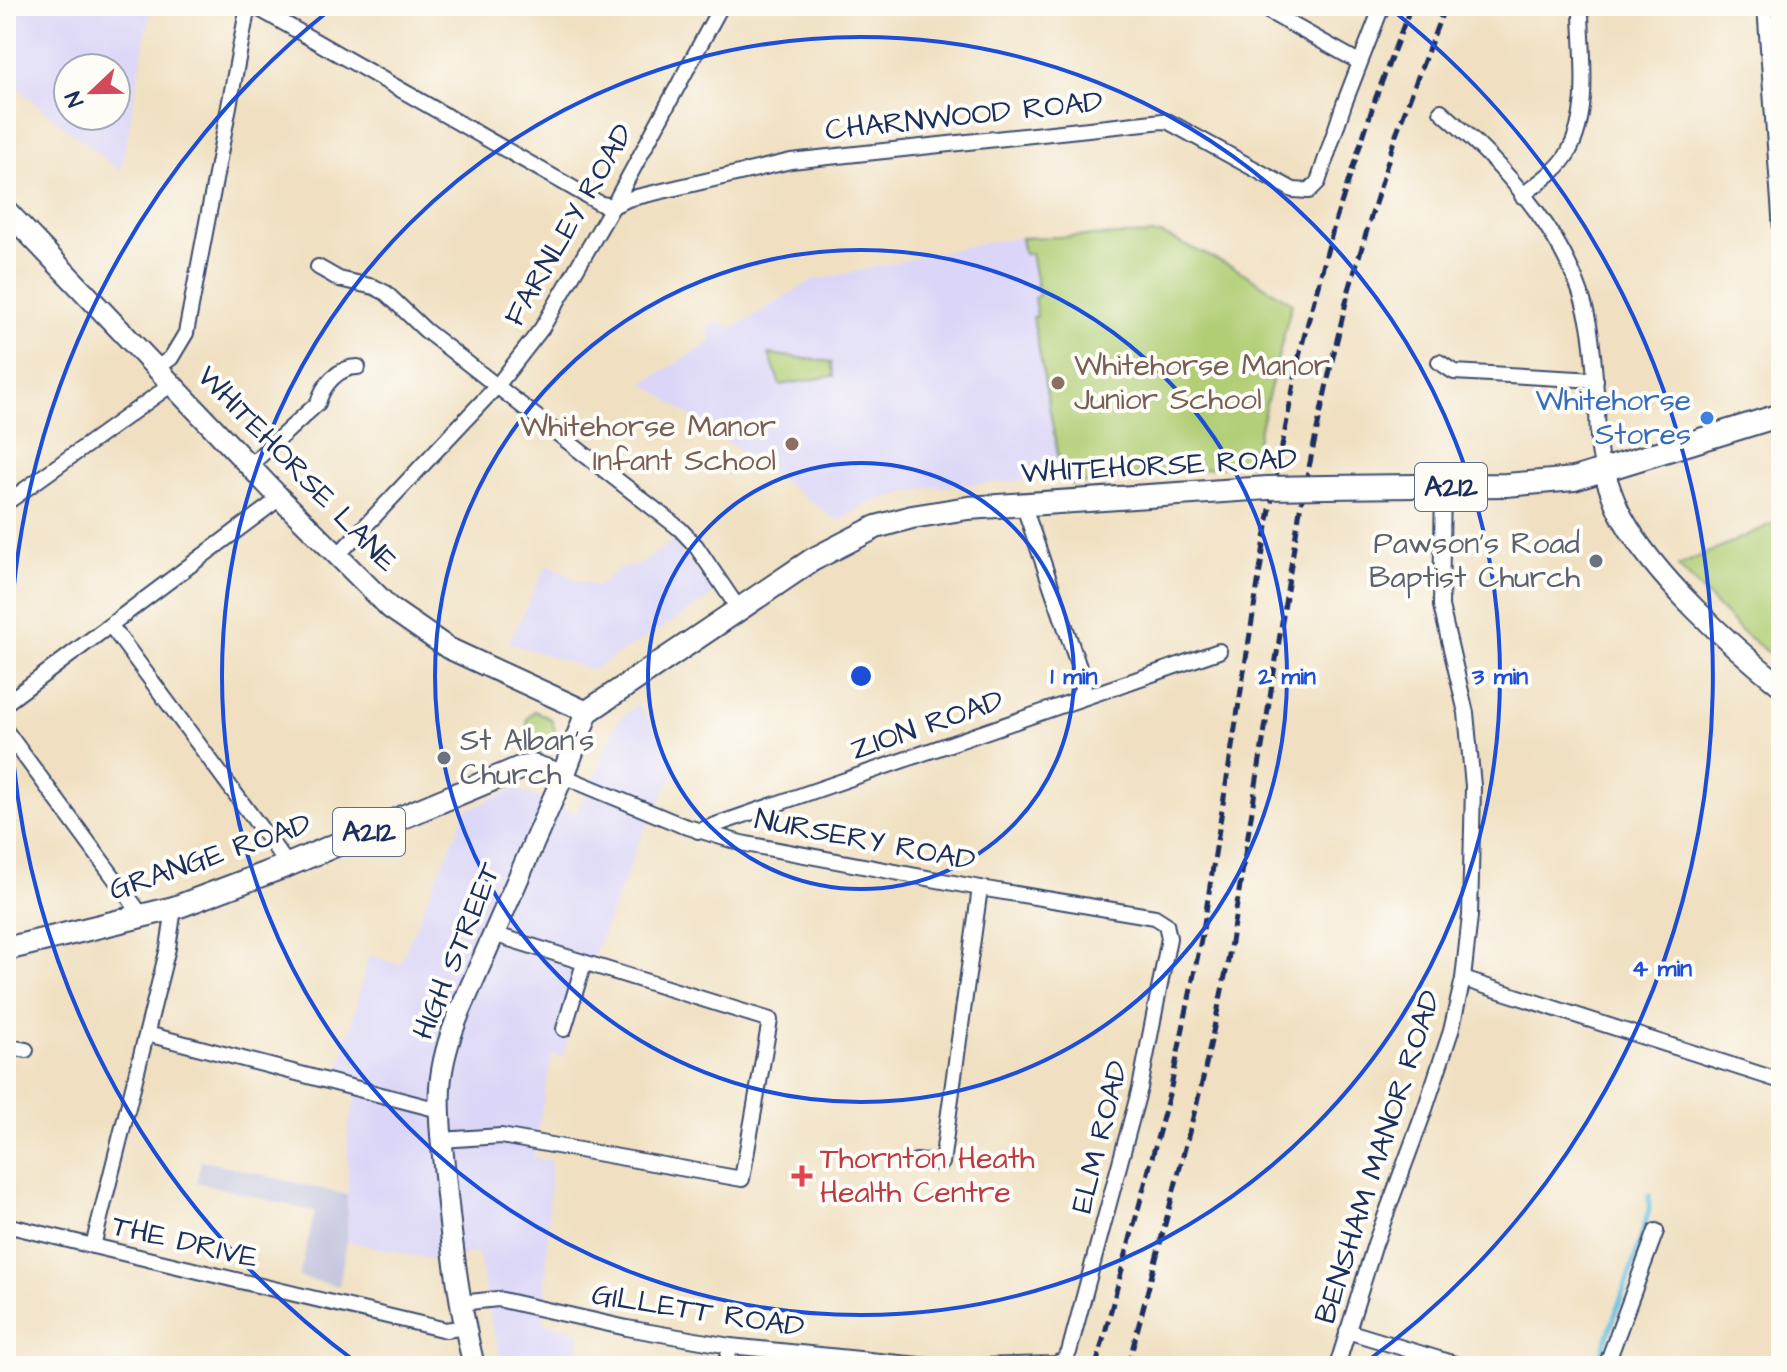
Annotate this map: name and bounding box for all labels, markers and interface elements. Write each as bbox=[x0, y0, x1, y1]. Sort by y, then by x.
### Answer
north arrow bbox=[52, 52, 132, 132]
street label: CHARNWOOD ROAD bbox=[823, 81, 1105, 151]
text: N bbox=[58, 87, 92, 111]
street label: FARNLEY ROAD bbox=[494, 116, 644, 334]
place label: Whitehorse Manor Junior School bbox=[1074, 345, 1330, 421]
street label: WHITEHORSE LANE bbox=[187, 356, 407, 582]
marker: Whitehorse Manor Junior School bbox=[1049, 374, 1067, 392]
place label: Whitehorse Stores bbox=[1535, 380, 1691, 456]
place label: Whitehorse Manor Infant School bbox=[520, 406, 776, 482]
marker: Whitehorse Stores bbox=[1698, 409, 1716, 427]
marker: Whitehorse Manor Infant School bbox=[783, 435, 801, 453]
street label: WHITEHORSE ROAD bbox=[1020, 438, 1298, 494]
road number: A212 bbox=[1415, 463, 1487, 511]
place label: Pawson's Road Baptist Church bbox=[1369, 523, 1580, 599]
marker: Pawson's Road Baptist Church bbox=[1587, 552, 1605, 570]
text: 1 min bbox=[1051, 660, 1098, 694]
text: 2 min bbox=[1257, 660, 1316, 694]
text: 3 min bbox=[1471, 660, 1528, 694]
centre of rings bbox=[847, 662, 875, 690]
street label: ZION ROAD bbox=[845, 679, 1009, 771]
place label: St Alban's Church bbox=[460, 720, 594, 796]
marker: St Alban's Church bbox=[435, 749, 453, 767]
street label: NURSERY ROAD bbox=[751, 798, 979, 882]
street label: GRANGE ROAD bbox=[103, 803, 317, 911]
road number: A212 bbox=[333, 808, 405, 856]
street label: HIGH STREET bbox=[402, 856, 512, 1046]
text: 4 min bbox=[1632, 952, 1692, 986]
street label: BENSHAM MANOR ROAD bbox=[1304, 985, 1452, 1329]
street label: ELM ROAD bbox=[1061, 1056, 1139, 1218]
place label: Thornton Heath Health Centre bbox=[820, 1138, 1035, 1214]
marker: Thornton Heath Health Centre bbox=[791, 1165, 813, 1187]
street label: THE DRIVE bbox=[108, 1205, 262, 1279]
street label: GILLETT ROAD bbox=[589, 1274, 807, 1348]

